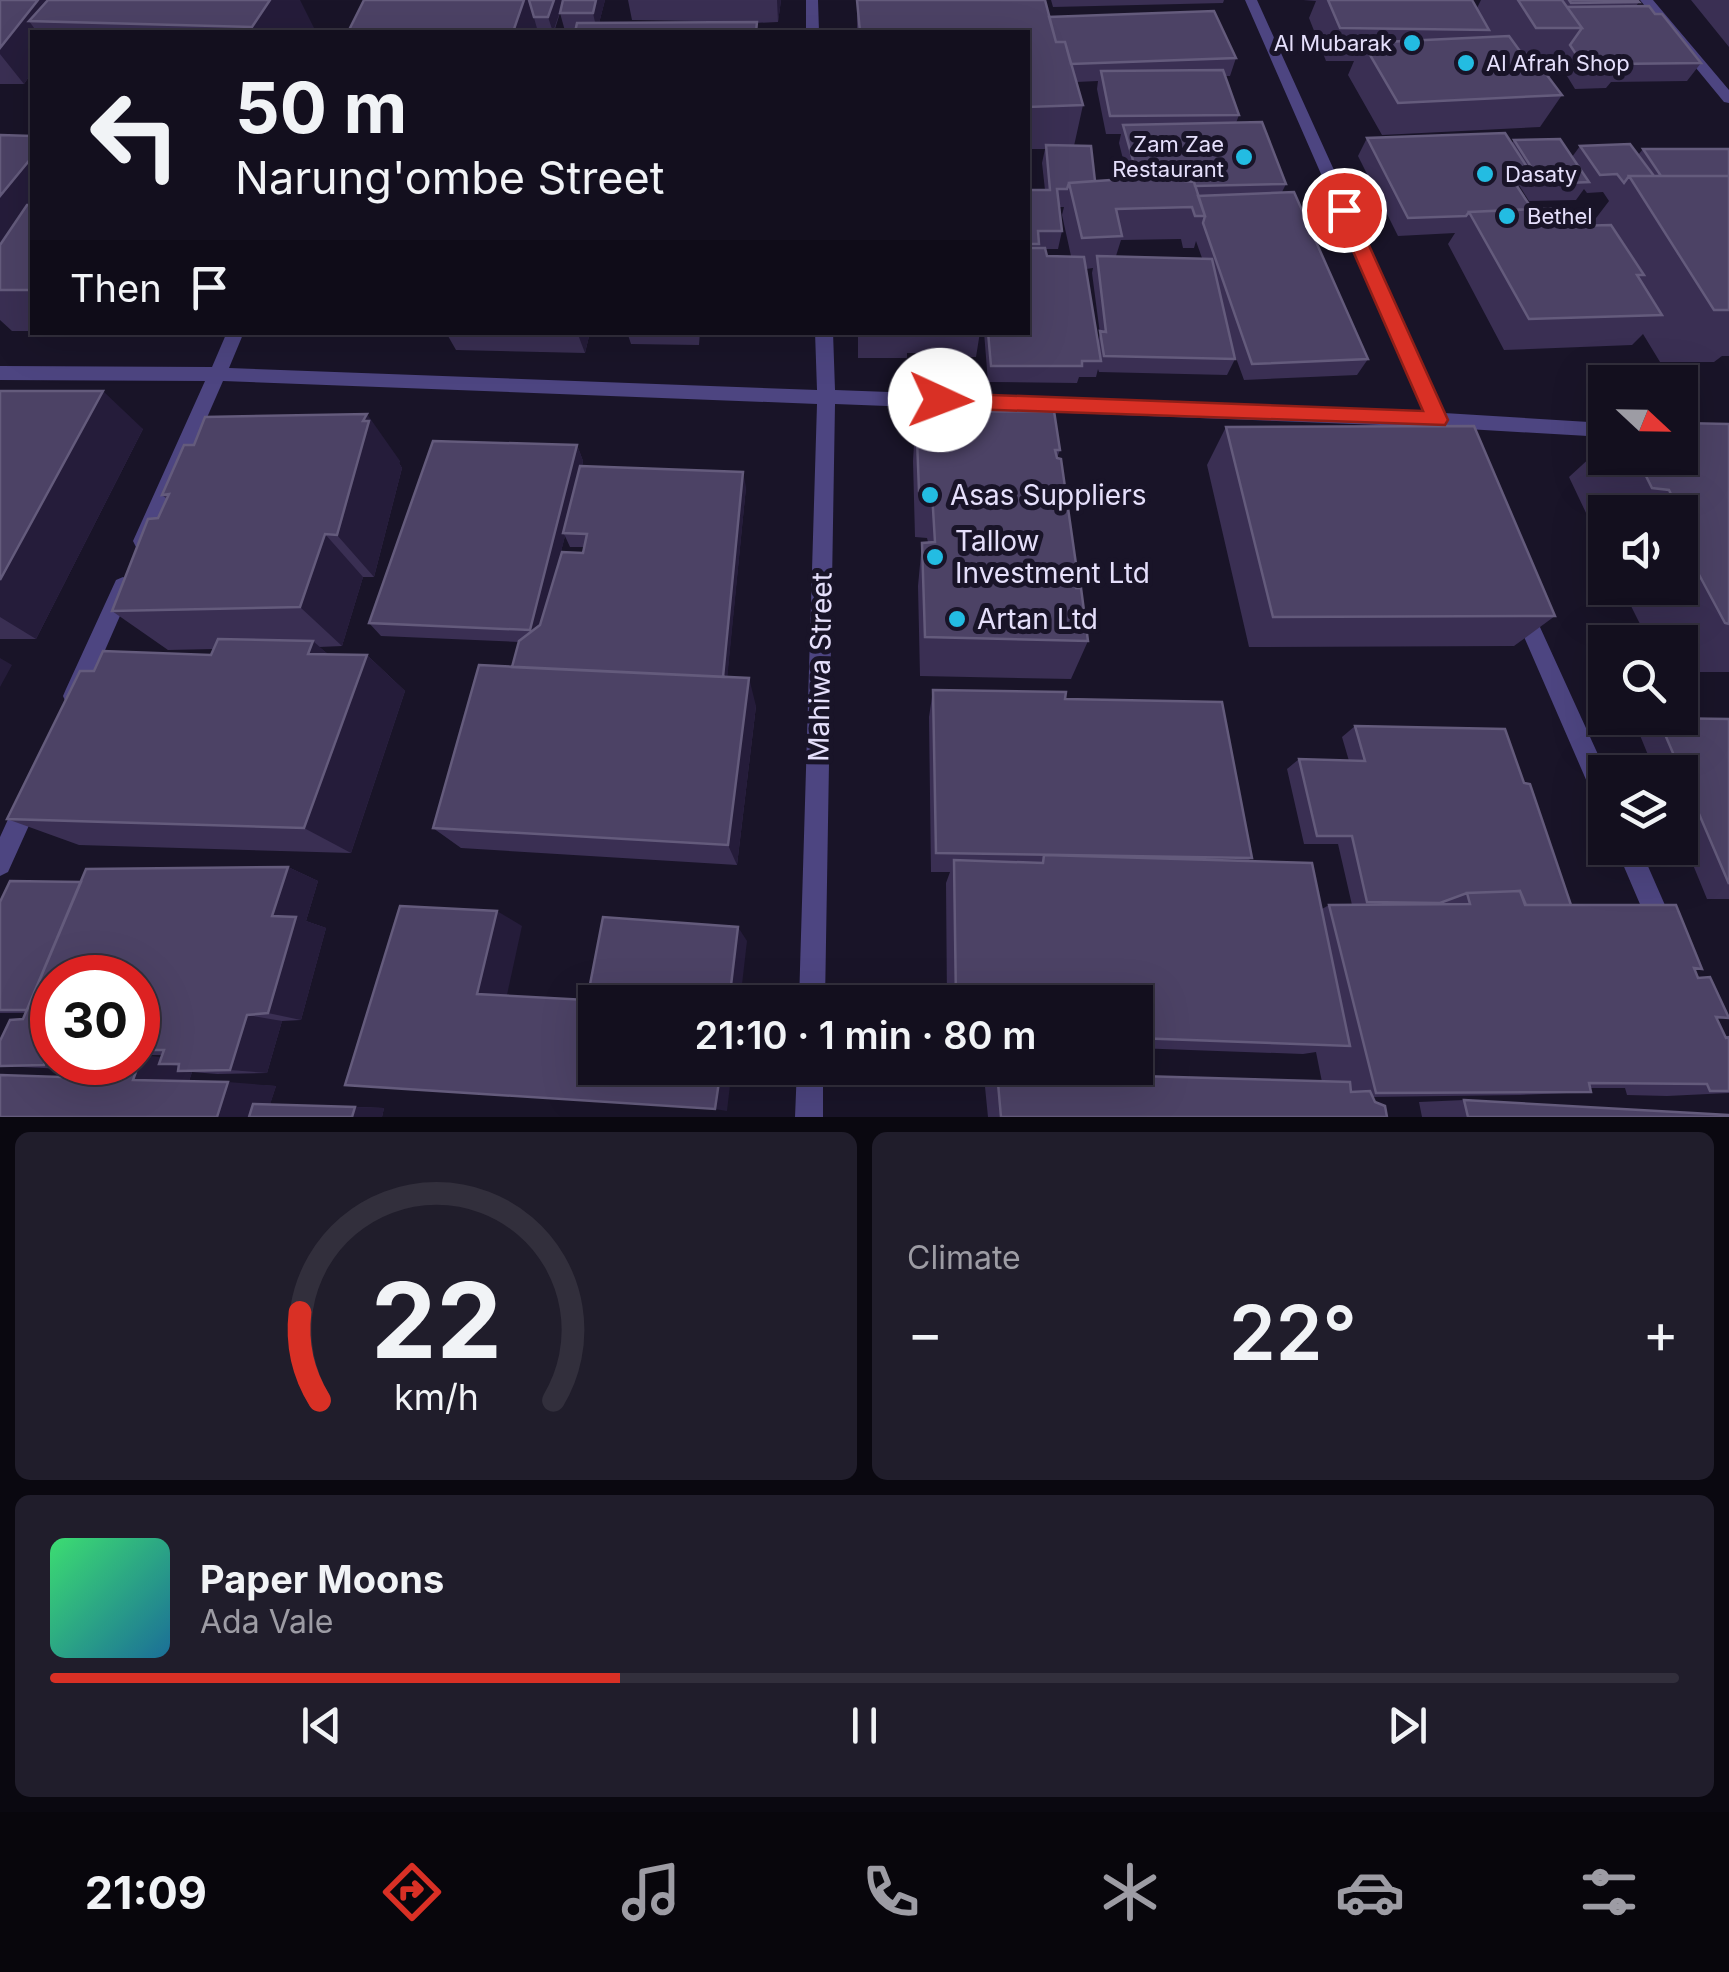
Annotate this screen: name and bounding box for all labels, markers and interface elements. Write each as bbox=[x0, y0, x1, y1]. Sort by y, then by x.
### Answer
place label: Al Mubarak bbox=[1274, 30, 1392, 56]
marker: Al Mubarak bbox=[1401, 32, 1423, 54]
place label: Al Afrah Shop bbox=[1486, 50, 1630, 76]
marker: Al Afrah Shop bbox=[1455, 52, 1477, 74]
text: 50 m bbox=[235, 65, 407, 150]
icon: left bbox=[70, 70, 200, 200]
place label: Zam Zae Restaurant bbox=[1112, 131, 1224, 182]
marker: Zam Zae Restaurant bbox=[1233, 146, 1255, 168]
text: Narung'ombe Street bbox=[235, 150, 665, 205]
place label: Dasaty bbox=[1505, 161, 1577, 187]
marker: Dasaty bbox=[1474, 163, 1496, 185]
pin bbox=[1302, 168, 1387, 253]
icon: arrive bbox=[1317, 183, 1372, 238]
place label: Bethel bbox=[1527, 203, 1593, 229]
marker: Bethel bbox=[1496, 205, 1518, 227]
icon: arrive bbox=[182, 260, 237, 315]
text: Then bbox=[70, 265, 162, 311]
position arrow bbox=[888, 348, 992, 452]
north arrow bbox=[1588, 365, 1698, 475]
map controls bbox=[1588, 365, 1698, 865]
place label: Asas Suppliers bbox=[950, 478, 1147, 512]
marker: Asas Suppliers bbox=[919, 484, 941, 506]
button: sound bbox=[1588, 495, 1698, 605]
place label: Tallow Investment Ltd bbox=[955, 524, 1150, 590]
marker: Tallow Investment Ltd bbox=[924, 546, 946, 568]
street label: Mahiwa Street bbox=[801, 572, 839, 762]
place label: Artan Ltd bbox=[977, 602, 1098, 636]
marker: Artan Ltd bbox=[946, 608, 968, 630]
button: search bbox=[1588, 625, 1698, 735]
button: layers bbox=[1588, 755, 1698, 865]
speed limit sign: 30 bbox=[30, 955, 160, 1085]
text: 21:10 · 1 min · 80 m bbox=[695, 1012, 1036, 1058]
text: Climate bbox=[907, 1238, 1021, 1277]
text: 22 bbox=[370, 1257, 502, 1383]
text: 22° bbox=[1229, 1287, 1357, 1378]
text: − bbox=[907, 1300, 943, 1366]
text: + bbox=[1643, 1300, 1679, 1366]
text: km/h bbox=[394, 1375, 478, 1419]
text: Paper Moons bbox=[200, 1556, 444, 1602]
text: Ada Vale bbox=[200, 1602, 333, 1641]
icon: previous bbox=[294, 1698, 349, 1753]
icon: pause bbox=[837, 1698, 892, 1753]
icon: next bbox=[1380, 1698, 1435, 1753]
icon: directions bbox=[377, 1857, 447, 1927]
icon: music bbox=[616, 1857, 686, 1927]
icon: phone bbox=[856, 1857, 926, 1927]
icon: climate bbox=[1095, 1857, 1165, 1927]
icon: car bbox=[1335, 1857, 1405, 1927]
icon: filters bbox=[1574, 1857, 1644, 1927]
text: 21:09 bbox=[85, 1865, 207, 1920]

